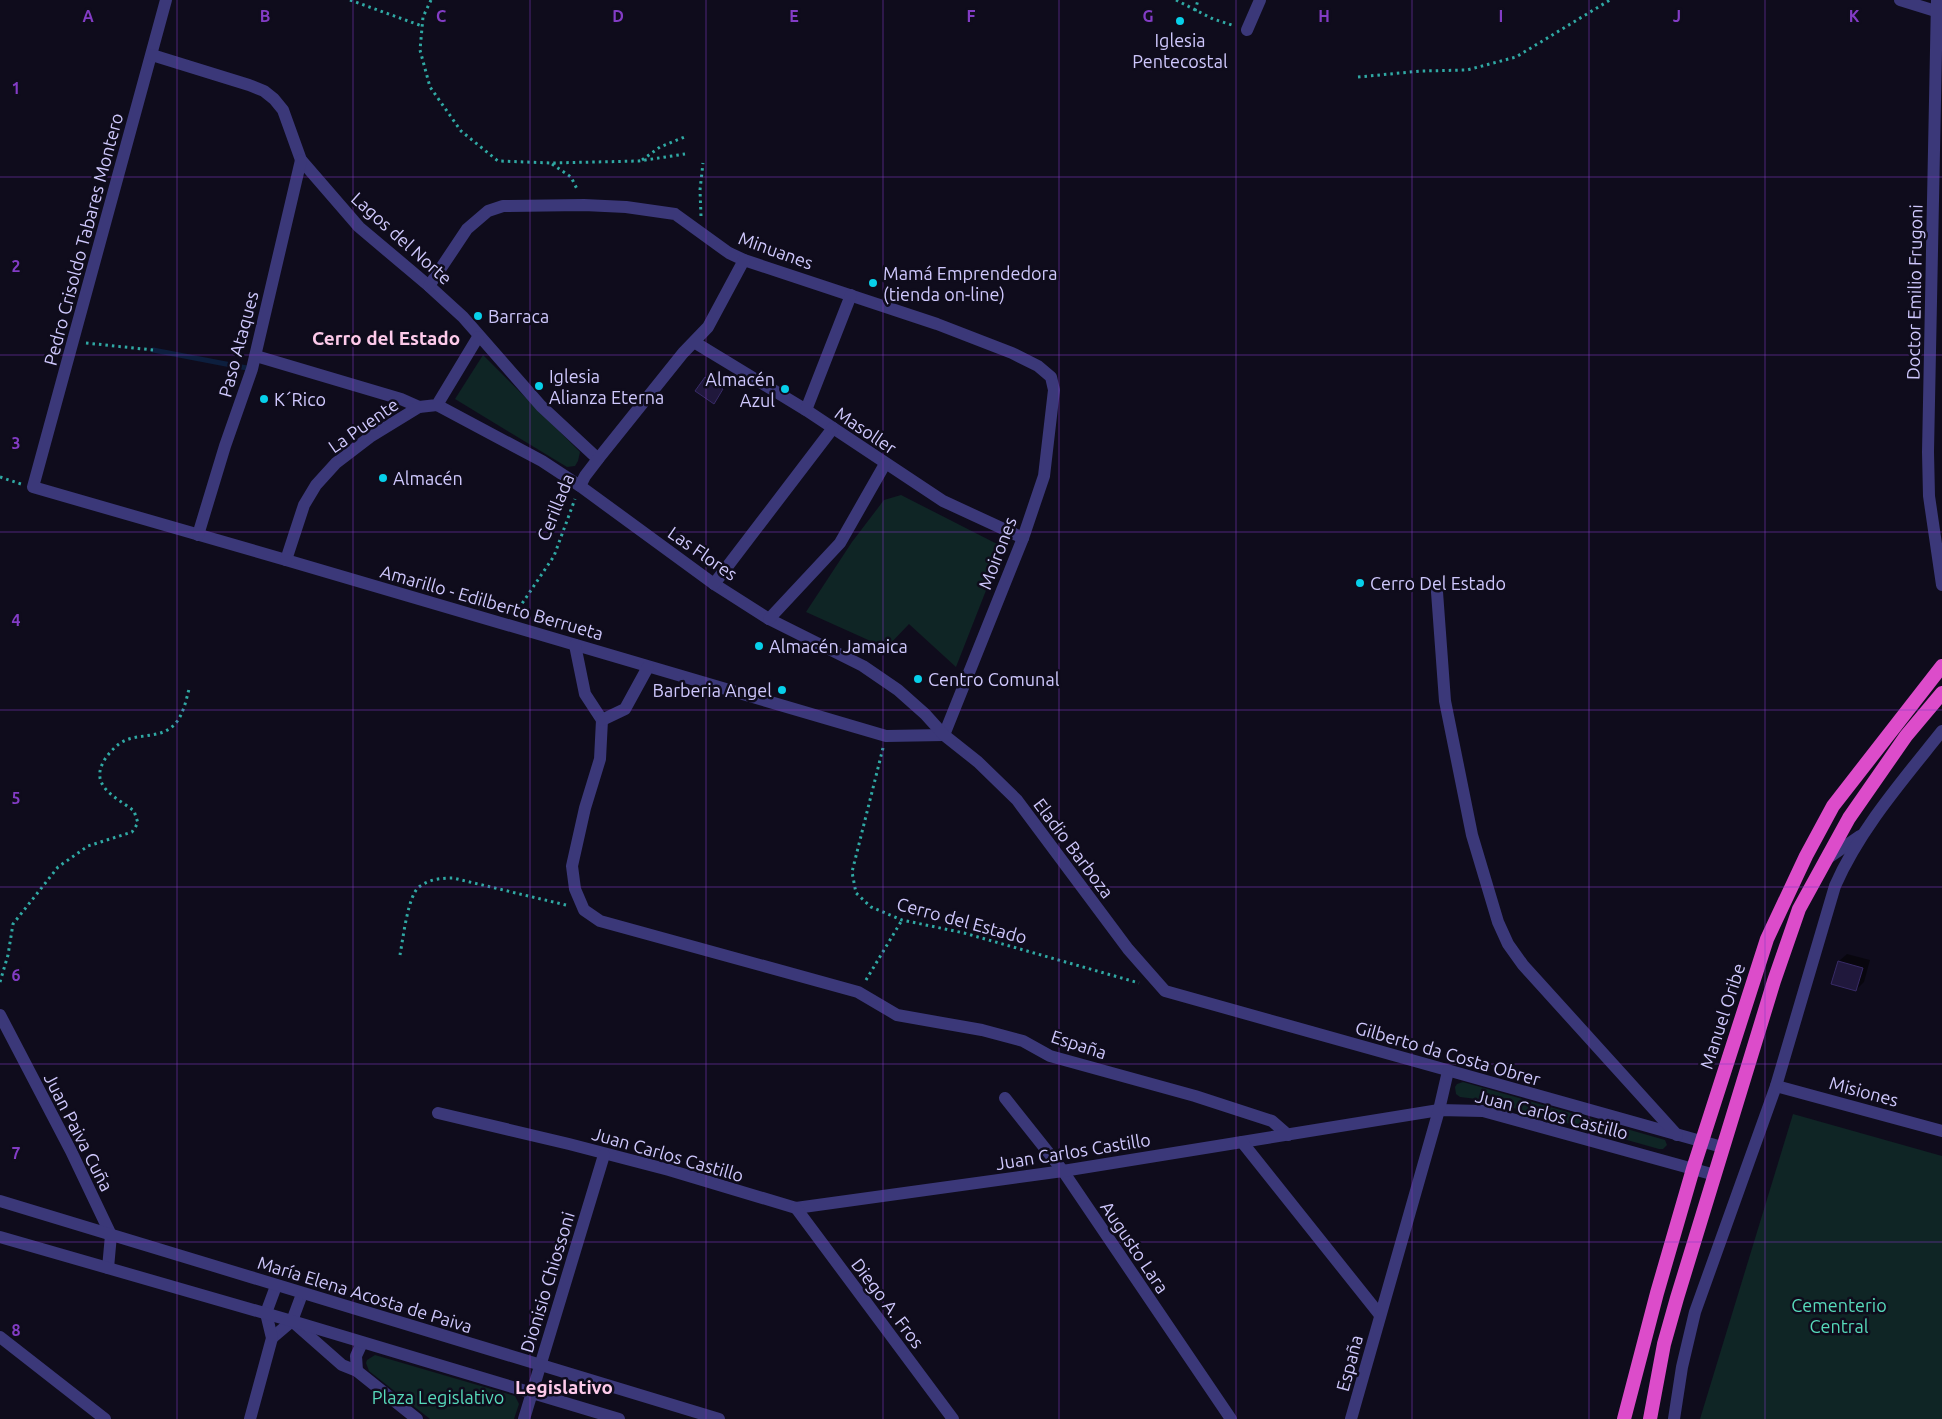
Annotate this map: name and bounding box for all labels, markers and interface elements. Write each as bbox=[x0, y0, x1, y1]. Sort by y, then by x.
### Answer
text: A bbox=[82, 7, 94, 25]
text: B bbox=[260, 7, 270, 25]
text: C bbox=[436, 7, 446, 25]
text: D bbox=[612, 7, 624, 25]
text: E bbox=[789, 7, 799, 25]
text: F bbox=[967, 7, 976, 25]
text: G bbox=[1142, 7, 1154, 25]
text: H bbox=[1318, 7, 1330, 25]
text: I bbox=[1499, 7, 1503, 25]
text: J bbox=[1673, 7, 1681, 25]
text: K bbox=[1849, 7, 1860, 25]
marker: Iglesia Pentecostal bbox=[1174, 15, 1186, 27]
place label: Iglesia Pentecostal bbox=[1132, 30, 1228, 71]
text: 1 bbox=[11, 79, 21, 97]
street label: Pedro Crisoldo Tabares Montero bbox=[40, 111, 126, 367]
street label: Lagos del Norte bbox=[348, 188, 456, 288]
street label: Doctor Emilio Frugoni bbox=[1902, 204, 1926, 380]
street label: Minuanes bbox=[736, 227, 816, 273]
text: 2 bbox=[11, 257, 21, 275]
place label: Mamá Emprendedora (tienda on-line) bbox=[883, 263, 1058, 305]
marker: Mamá Emprendedora (tienda on-line) bbox=[867, 277, 879, 289]
street label: Paso Ataques bbox=[214, 289, 262, 399]
place label: Barraca bbox=[488, 306, 549, 326]
marker: Barraca bbox=[472, 310, 484, 322]
district label: Cerro del Estado bbox=[312, 327, 460, 349]
place label: Iglesia Alianza Eterna bbox=[549, 366, 664, 407]
place label: Almacén Azul bbox=[705, 369, 775, 410]
marker: Iglesia Alianza Eterna bbox=[533, 380, 545, 392]
marker: Almacén Azul bbox=[779, 383, 791, 395]
place label: K´Rico bbox=[274, 389, 326, 409]
marker: K´Rico bbox=[258, 393, 270, 405]
street label: La Puente bbox=[324, 394, 402, 456]
street label: Masoller bbox=[832, 402, 901, 458]
text: 3 bbox=[11, 434, 21, 452]
place label: Almacén bbox=[393, 468, 463, 488]
street label: Cerillada bbox=[532, 470, 578, 544]
marker: Almacén bbox=[377, 472, 389, 484]
street label: Moirones bbox=[974, 514, 1020, 592]
street label: Las Flores bbox=[665, 522, 742, 584]
street label: Amarillo - Edilberto Berrueta bbox=[378, 561, 606, 643]
place label: Cerro Del Estado bbox=[1370, 573, 1506, 593]
marker: Cerro Del Estado bbox=[1354, 577, 1366, 589]
text: 4 bbox=[11, 611, 21, 629]
place label: Almacén Jamaica bbox=[769, 636, 908, 656]
marker: Almacén Jamaica bbox=[753, 640, 765, 652]
place label: Centro Comunal bbox=[928, 669, 1060, 689]
marker: Centro Comunal bbox=[912, 673, 924, 685]
place label: Barberia Angel bbox=[652, 680, 772, 700]
marker: Barberia Angel bbox=[776, 684, 788, 696]
text: 5 bbox=[11, 789, 21, 807]
street label: Eladio Barboza bbox=[1030, 794, 1118, 902]
street label: Cerro del Estado bbox=[895, 893, 1029, 947]
street label: Manuel Oribe bbox=[1696, 961, 1748, 1071]
text: 6 bbox=[11, 966, 21, 984]
street label: Gilberto da Costa Obrer bbox=[1353, 1017, 1543, 1089]
street label: España bbox=[1049, 1026, 1109, 1062]
street label: Juan Paiva Cuña bbox=[41, 1070, 117, 1194]
street label: Misiones bbox=[1827, 1072, 1901, 1110]
street label: Juan Carlos Castillo bbox=[1474, 1085, 1630, 1143]
street label: Juan Carlos Castillo bbox=[590, 1123, 746, 1185]
street label: Juan Carlos Castillo bbox=[994, 1129, 1152, 1173]
text: 7 bbox=[11, 1144, 21, 1162]
street label: Augusto Lara bbox=[1097, 1197, 1173, 1297]
street label: Dionisio Chiossoni bbox=[516, 1209, 578, 1355]
street label: María Elena Acosta de Paiva bbox=[255, 1252, 475, 1336]
street label: Diego A. Fros bbox=[848, 1254, 928, 1352]
park label: Cementerio Central bbox=[1791, 1295, 1887, 1336]
text: 8 bbox=[11, 1321, 21, 1339]
street label: España bbox=[1332, 1333, 1366, 1393]
district label: Legislativo bbox=[515, 1376, 613, 1398]
park label: Plaza Legislativo bbox=[372, 1387, 504, 1407]

